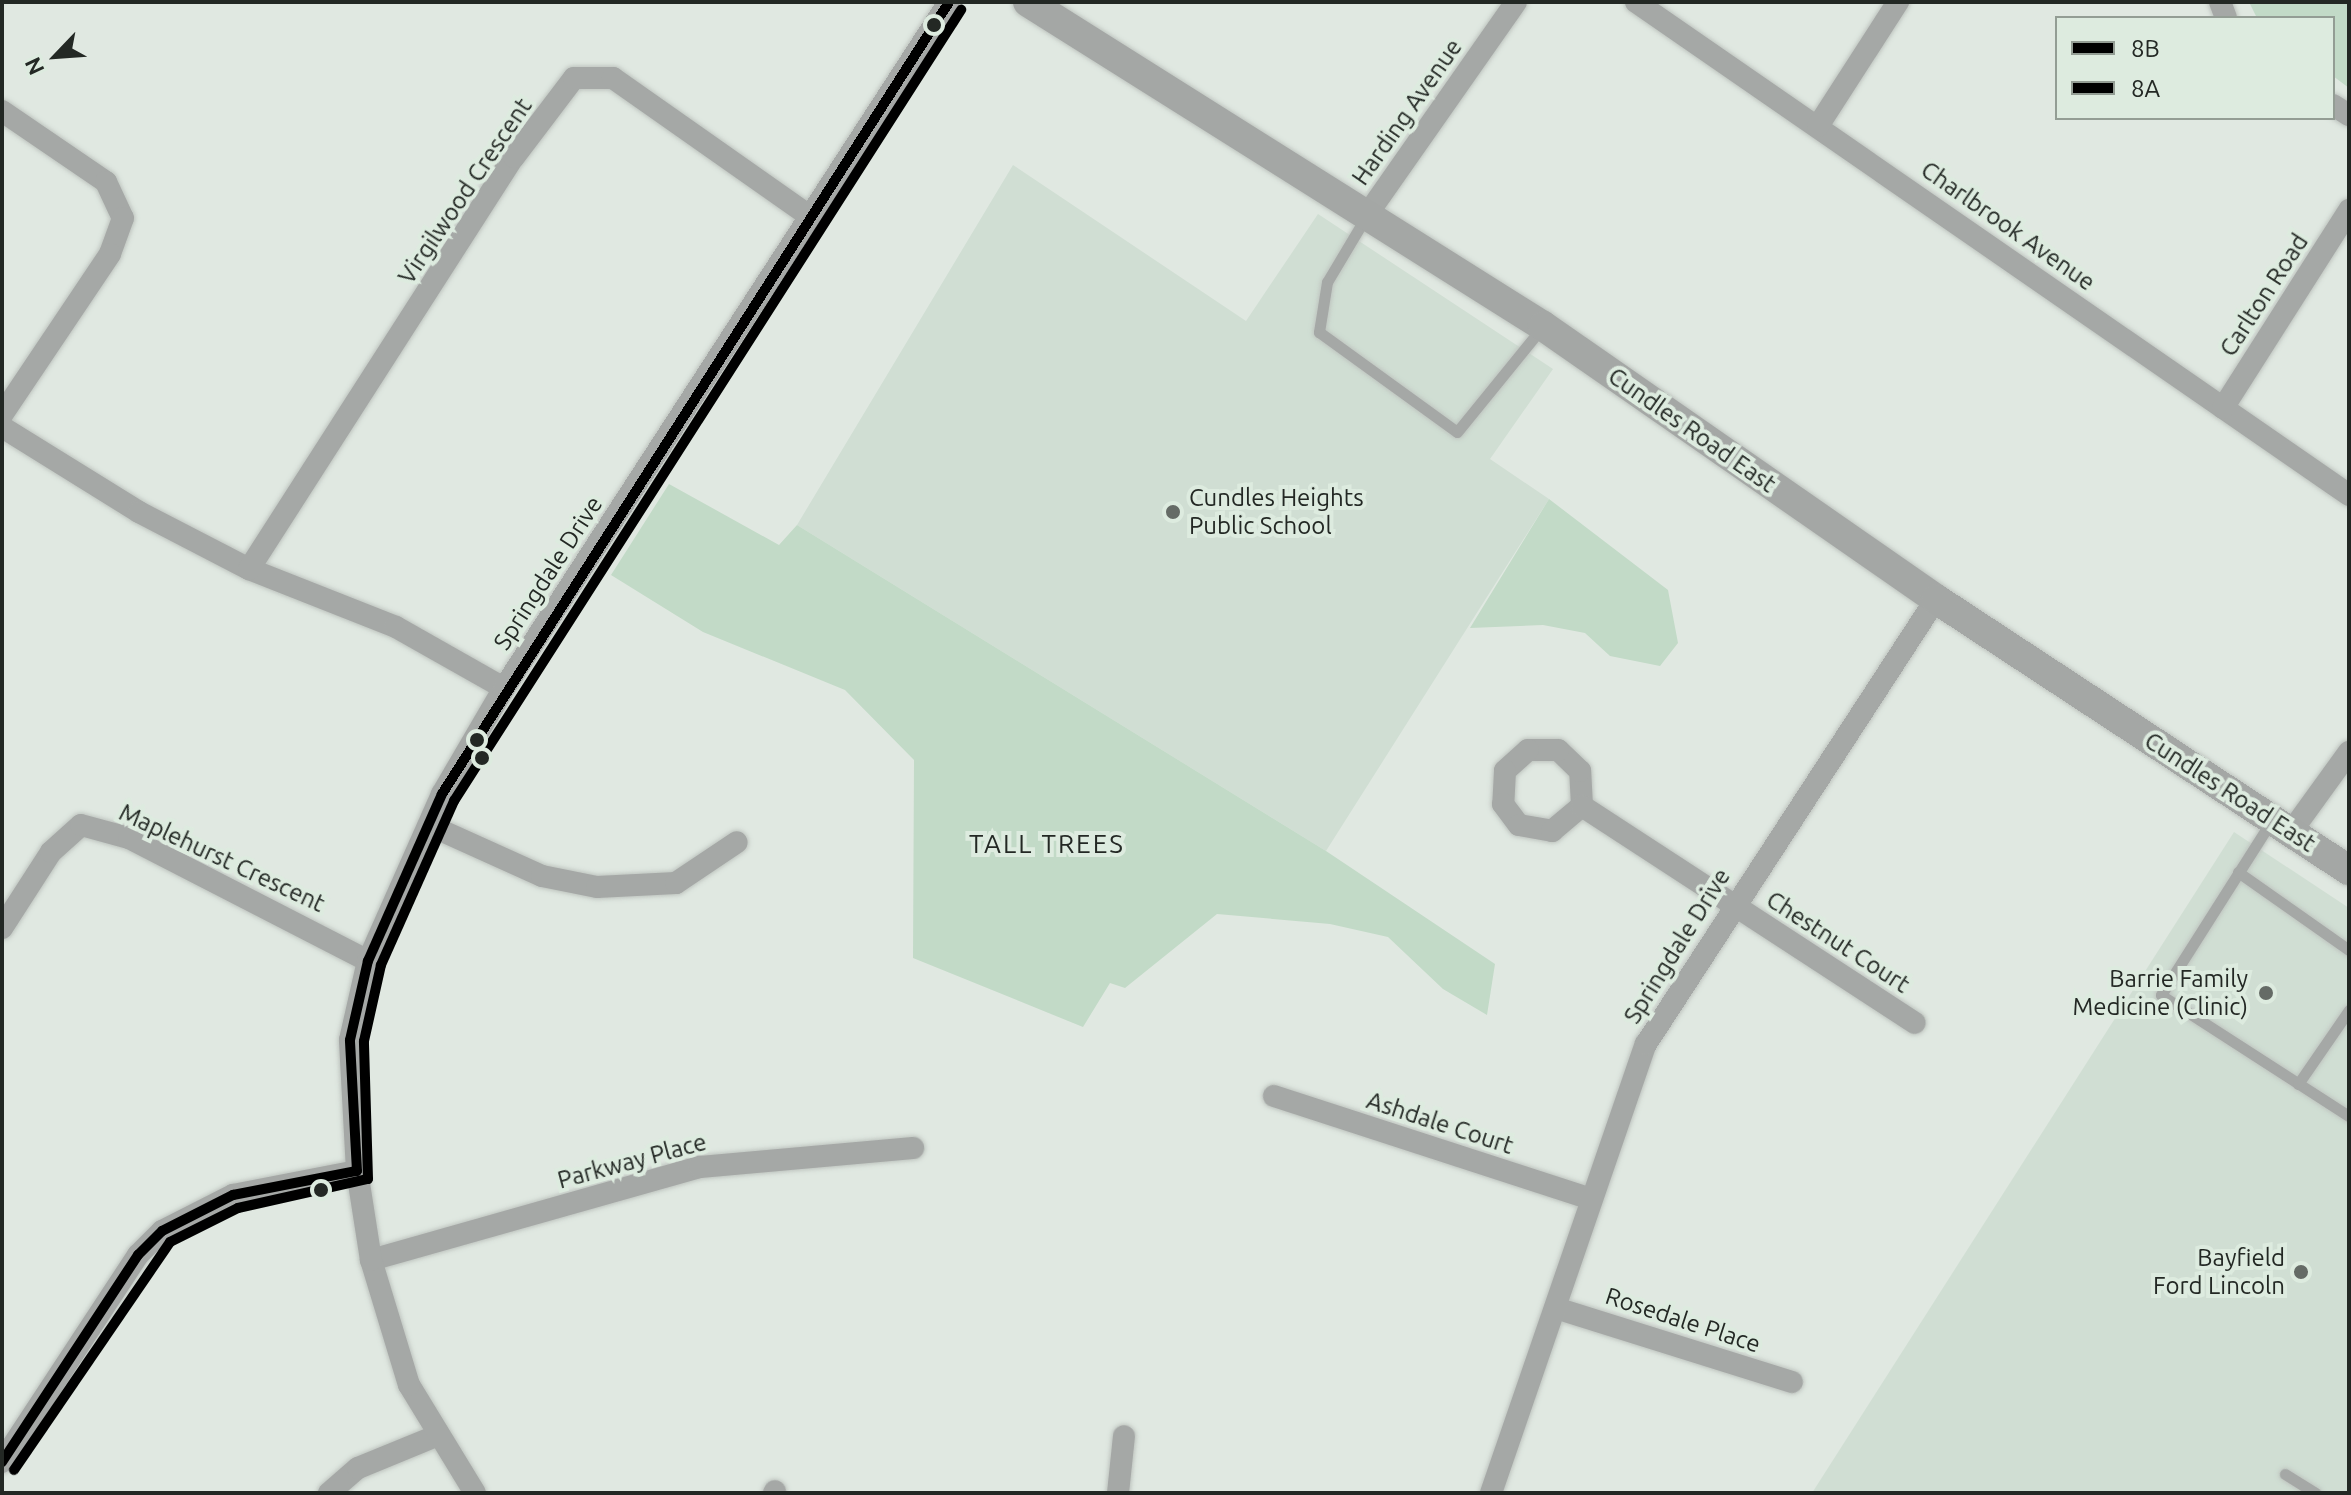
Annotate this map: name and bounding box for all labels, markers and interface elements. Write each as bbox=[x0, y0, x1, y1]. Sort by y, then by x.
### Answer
north arrow bbox=[16, 16, 96, 96]
legend bbox=[2055, 16, 2335, 120]
unlabelled marker bbox=[926, 17, 942, 33]
street label: Harding Avenue bbox=[1346, 33, 1468, 191]
text: 8B bbox=[2131, 35, 2160, 62]
text: N bbox=[19, 54, 49, 79]
text: 8A bbox=[2131, 75, 2160, 102]
street label: Virgilwood Crescent bbox=[392, 93, 538, 289]
street label: Charlbrook Avenue bbox=[1915, 155, 2101, 297]
street label: Carlton Road bbox=[2214, 228, 2314, 362]
street label: Cundles Road East bbox=[1603, 361, 1781, 499]
place label: Cundles Heights Public School bbox=[1189, 484, 1364, 540]
street label: Springdale Drive bbox=[488, 491, 608, 655]
marker: Cundles Heights Public School bbox=[1164, 503, 1182, 521]
street label: Cundles Road East bbox=[2139, 726, 2321, 858]
unlabelled marker bbox=[469, 732, 485, 748]
unlabelled marker bbox=[474, 750, 490, 766]
street label: Maplehurst Crescent bbox=[115, 798, 329, 918]
district label: TALL TREES bbox=[969, 828, 1125, 860]
street label: Springdale Drive bbox=[1618, 863, 1736, 1029]
street label: Chestnut Court bbox=[1761, 885, 1915, 999]
place label: Barrie Family Medicine (Clinic) bbox=[2072, 965, 2248, 1021]
marker: Barrie Family Medicine (Clinic) bbox=[2255, 982, 2277, 1004]
street label: Ashdale Court bbox=[1363, 1086, 1517, 1160]
street label: Parkway Place bbox=[554, 1127, 710, 1195]
unlabelled marker bbox=[313, 1182, 329, 1198]
place label: Bayfield Ford Lincoln bbox=[2153, 1244, 2285, 1300]
marker: Bayfield Ford Lincoln bbox=[2292, 1263, 2310, 1281]
street label: Rosedale Place bbox=[1602, 1281, 1764, 1359]

